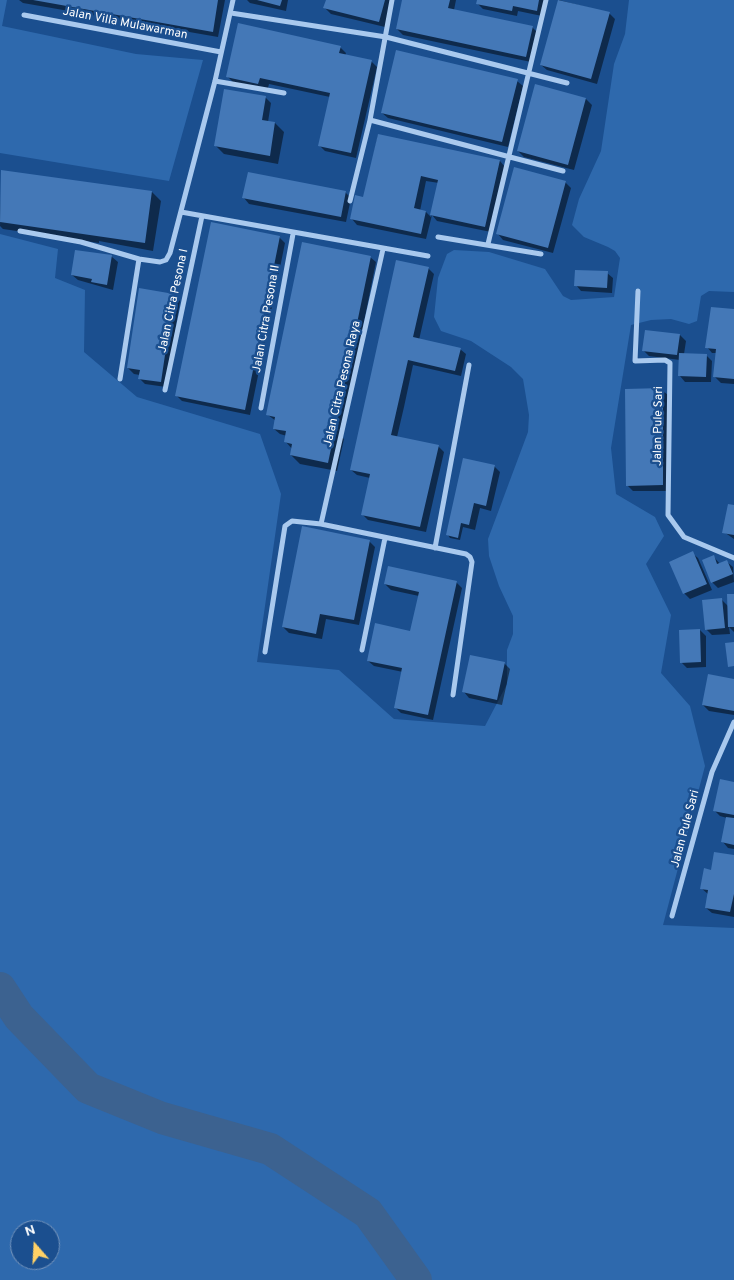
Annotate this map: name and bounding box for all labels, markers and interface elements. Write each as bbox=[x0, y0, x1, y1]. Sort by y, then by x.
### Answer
street label: Jalan Villa Mulawarman bbox=[61, 5, 189, 43]
street label: Jalan Citra Pesona I bbox=[156, 248, 192, 354]
street label: Jalan Citra Pesona II bbox=[250, 264, 284, 374]
street label: Jalan Citra Pesona Raya bbox=[321, 319, 365, 449]
street label: Jalan Pule Sari bbox=[651, 386, 667, 466]
street label: Jalan Pule Sari bbox=[669, 789, 703, 869]
north arrow bbox=[10, 1220, 60, 1270]
text: N bbox=[23, 1222, 38, 1241]

